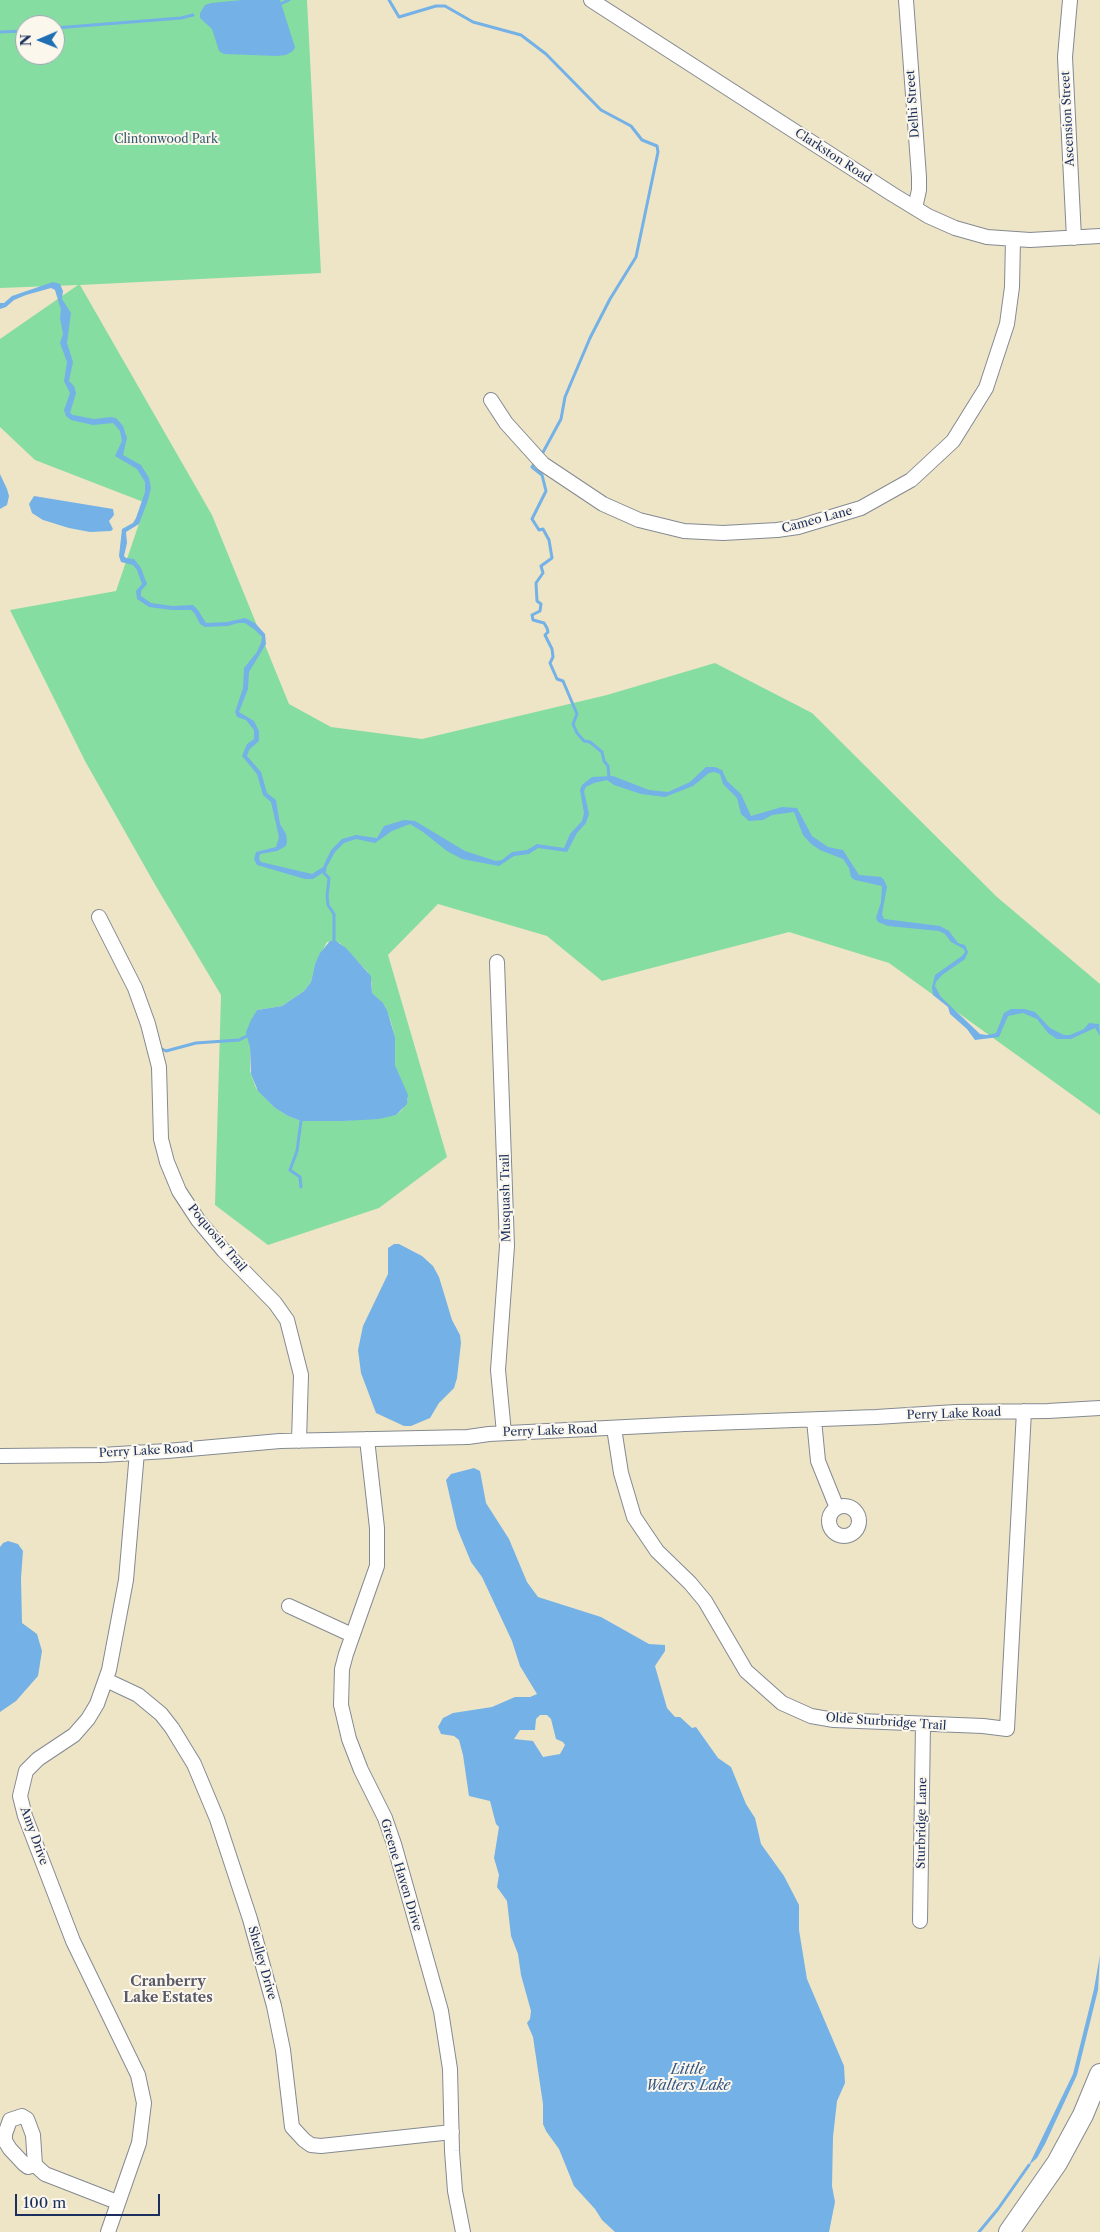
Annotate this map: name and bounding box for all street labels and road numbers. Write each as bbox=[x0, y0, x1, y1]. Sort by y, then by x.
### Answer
street label: Delhi Street bbox=[903, 69, 923, 139]
street label: Ascension Street bbox=[1058, 71, 1078, 167]
street label: Clarkston Road bbox=[792, 126, 874, 186]
street label: Cameo Lane bbox=[780, 504, 854, 536]
street label: Musquash Trail bbox=[498, 1154, 514, 1242]
street label: Poquosin Trail bbox=[185, 1201, 249, 1275]
street label: Perry Lake Road bbox=[906, 1405, 1002, 1423]
street label: Perry Lake Road bbox=[502, 1422, 598, 1440]
street label: Perry Lake Road bbox=[98, 1441, 194, 1461]
street label: Olde Sturbridge Trail bbox=[825, 1711, 947, 1733]
street label: Sturbridge Lane bbox=[914, 1777, 930, 1869]
street label: Amy Drive bbox=[17, 1805, 51, 1867]
street label: Greene Haven Drive bbox=[377, 1817, 425, 1933]
street label: Shelley Drive bbox=[245, 1924, 279, 2002]

